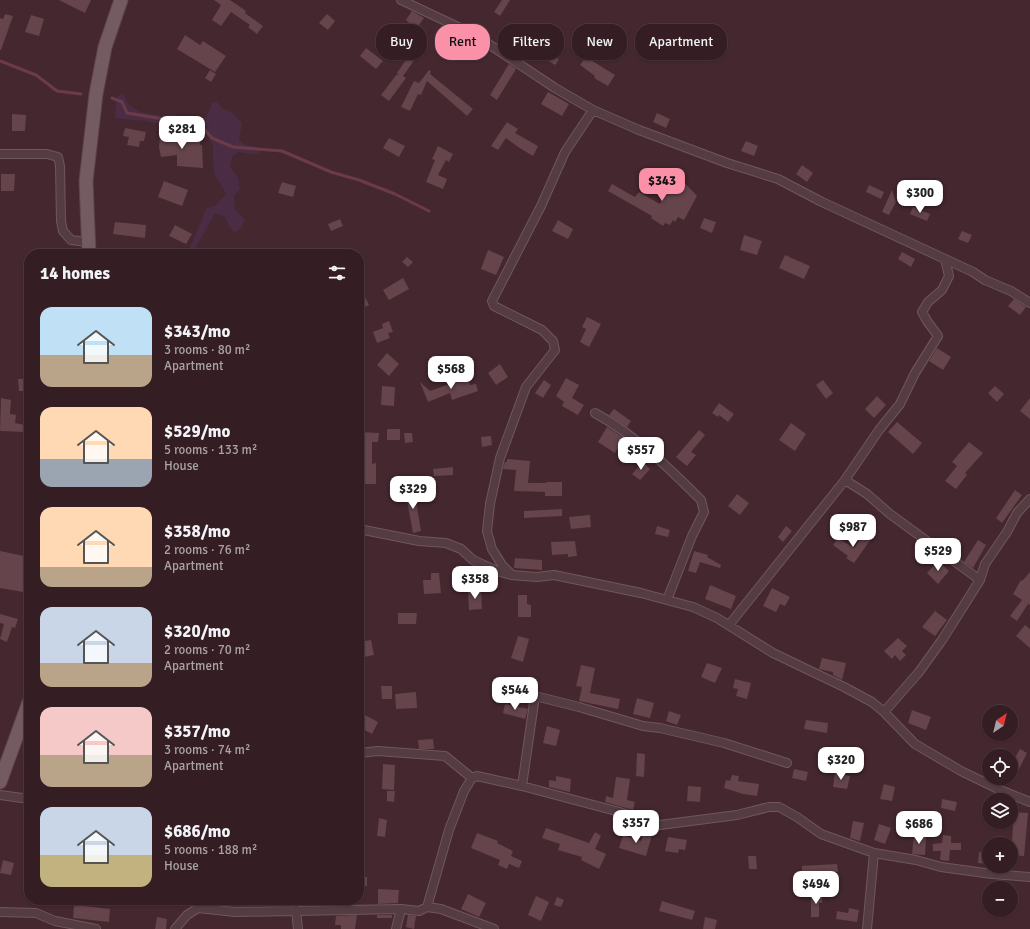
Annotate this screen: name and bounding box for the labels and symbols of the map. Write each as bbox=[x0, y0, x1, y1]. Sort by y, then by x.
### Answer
pin: $281 bbox=[158, 116, 206, 150]
pin: $343 bbox=[638, 168, 686, 202]
pin: $300 bbox=[896, 180, 944, 214]
pin: $568 bbox=[427, 356, 475, 390]
pin: $557 bbox=[617, 437, 665, 471]
pin: $329 bbox=[389, 476, 437, 510]
pin: $987 bbox=[829, 514, 877, 548]
pin: $529 bbox=[914, 538, 962, 572]
pin: $358 bbox=[451, 566, 499, 600]
pin: $544 bbox=[491, 677, 539, 711]
north arrow bbox=[982, 705, 1018, 741]
pin: $320 bbox=[817, 747, 865, 781]
pin: $357 bbox=[612, 810, 660, 844]
pin: $686 bbox=[895, 811, 943, 845]
pin: $494 bbox=[792, 871, 840, 905]

